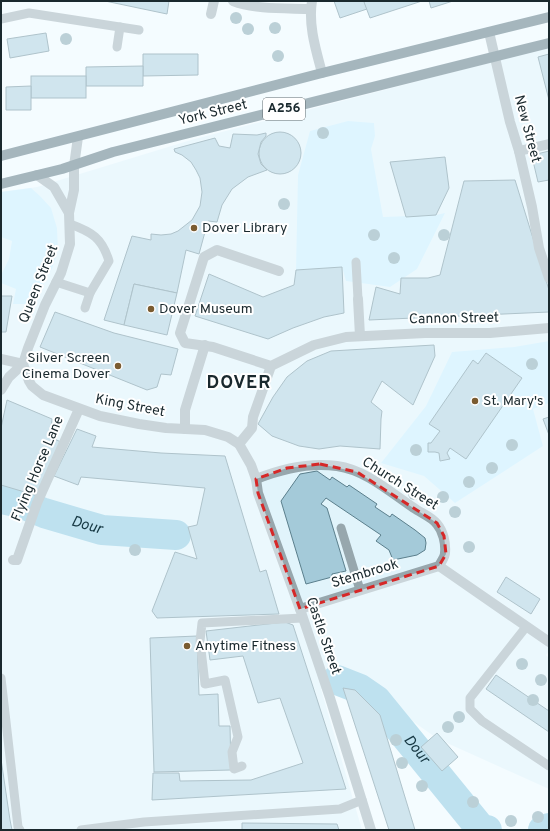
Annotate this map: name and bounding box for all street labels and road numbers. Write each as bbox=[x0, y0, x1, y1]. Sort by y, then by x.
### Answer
street label: New Street bbox=[510, 93, 544, 165]
street label: York Street bbox=[177, 96, 249, 130]
road number: A256 bbox=[263, 98, 305, 120]
street label: Queen Street bbox=[16, 242, 62, 326]
street label: Cannon Street bbox=[409, 310, 499, 328]
street label: King Street bbox=[94, 391, 166, 421]
street label: Flying Horse Lane bbox=[8, 414, 68, 524]
street label: Church Street bbox=[359, 454, 441, 514]
street label: Stembrook bbox=[329, 556, 401, 592]
street label: Castle Street bbox=[302, 595, 344, 677]

